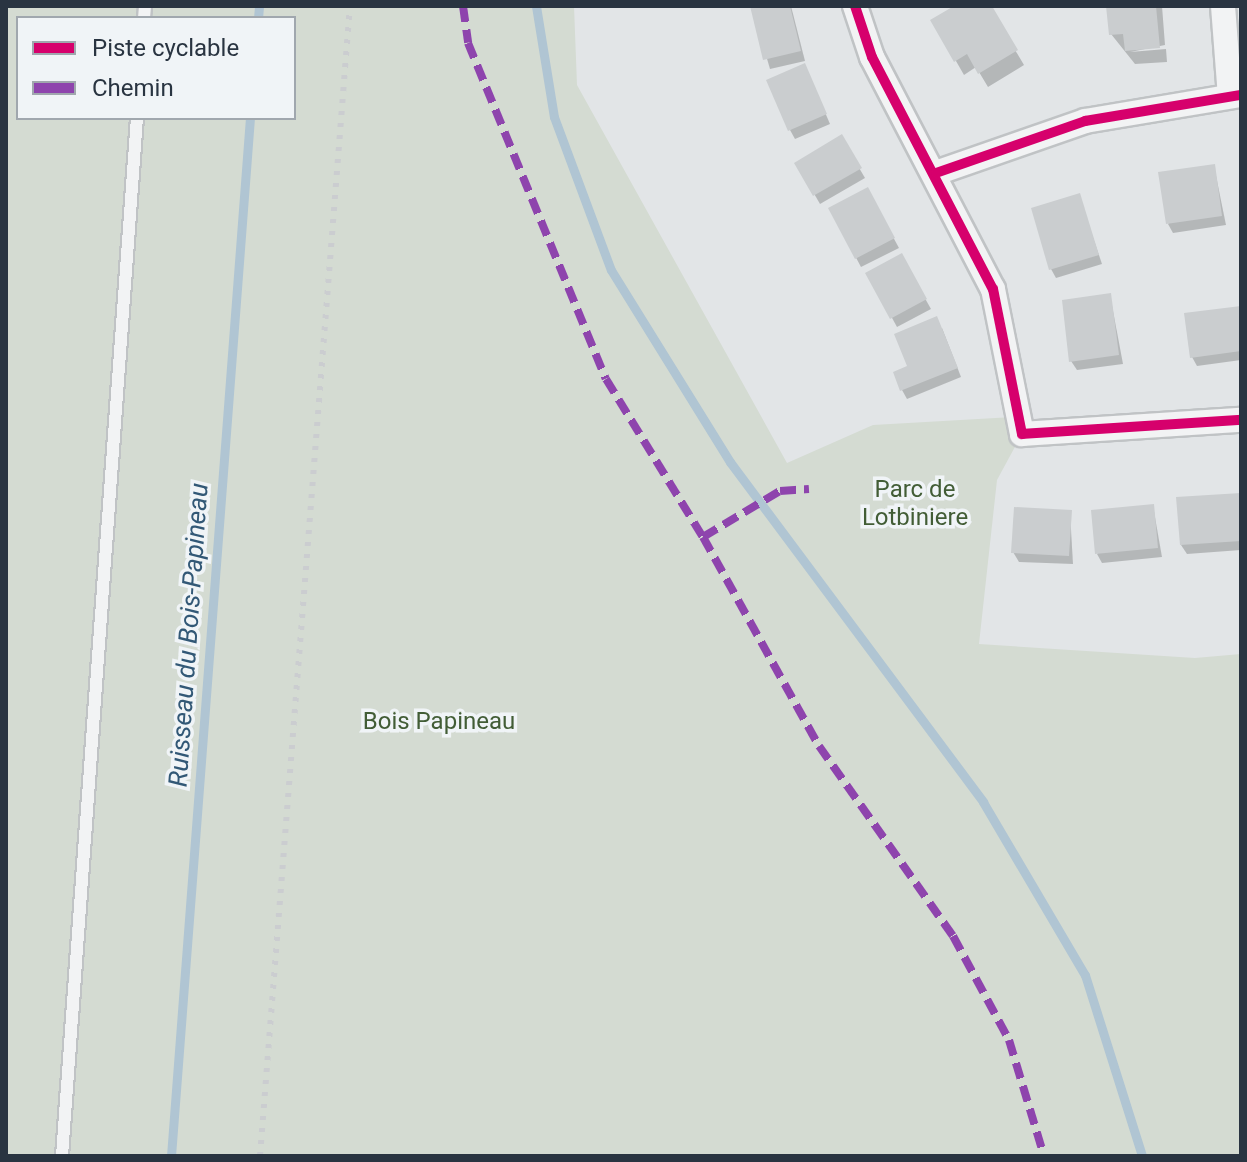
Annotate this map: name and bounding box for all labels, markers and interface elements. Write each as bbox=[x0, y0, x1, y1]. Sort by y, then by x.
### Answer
legend bbox=[16, 16, 296, 120]
text: Piste cyclable bbox=[92, 34, 239, 62]
text: Chemin bbox=[92, 74, 174, 102]
park label: Parc de Lotbiniere bbox=[862, 476, 968, 532]
water label: Ruisseau du Bois-Papineau bbox=[163, 482, 215, 788]
park label: Bois Papineau bbox=[363, 708, 515, 736]

